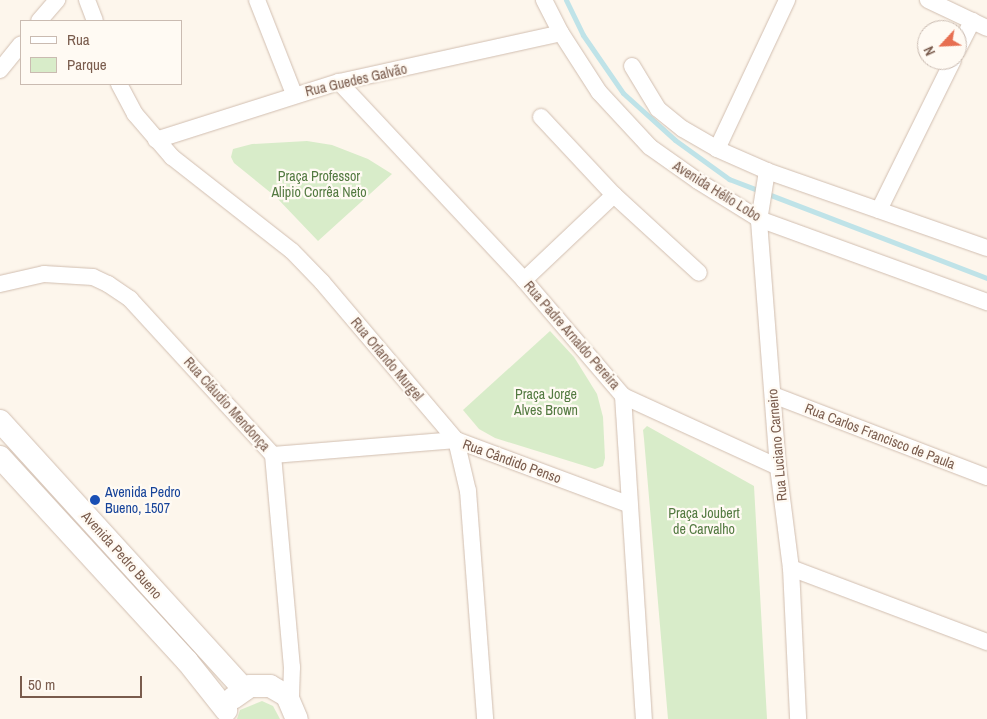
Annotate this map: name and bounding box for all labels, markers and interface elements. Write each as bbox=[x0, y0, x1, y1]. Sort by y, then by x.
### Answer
legend bbox=[20, 20, 182, 85]
north arrow bbox=[917, 20, 967, 70]
text: Rua bbox=[67, 29, 90, 50]
text: N bbox=[919, 43, 939, 58]
text: Parque bbox=[67, 54, 107, 75]
street label: Rua Guedes Galvão bbox=[303, 60, 409, 100]
street label: Avenida Hélio Lobo bbox=[670, 157, 764, 225]
park label: Praça Professor Alipio Corrêa Neto bbox=[271, 168, 367, 200]
street label: Rua Padre Arnaldo Pereira bbox=[520, 277, 624, 393]
street label: Rua Orlando Murgel bbox=[347, 314, 427, 404]
street label: Rua Cláudio Mendonça bbox=[180, 354, 274, 454]
park label: Praça Jorge Alves Brown bbox=[514, 386, 578, 418]
street label: Rua Luciano Carneiro bbox=[764, 388, 790, 502]
street label: Rua Carlos Francisco de Paula bbox=[803, 400, 957, 472]
street label: Rua Cândido Penso bbox=[461, 435, 563, 487]
place label: Avenida Pedro Bueno, 1507 bbox=[105, 484, 181, 516]
marker: Avenida Pedro Bueno, 1507 bbox=[89, 494, 101, 506]
park label: Praça Joubert de Carvalho bbox=[668, 505, 740, 538]
street label: Avenida Pedro Bueno bbox=[78, 508, 166, 602]
scale bar bbox=[22, 666, 145, 698]
text: 50 m bbox=[28, 674, 55, 695]

